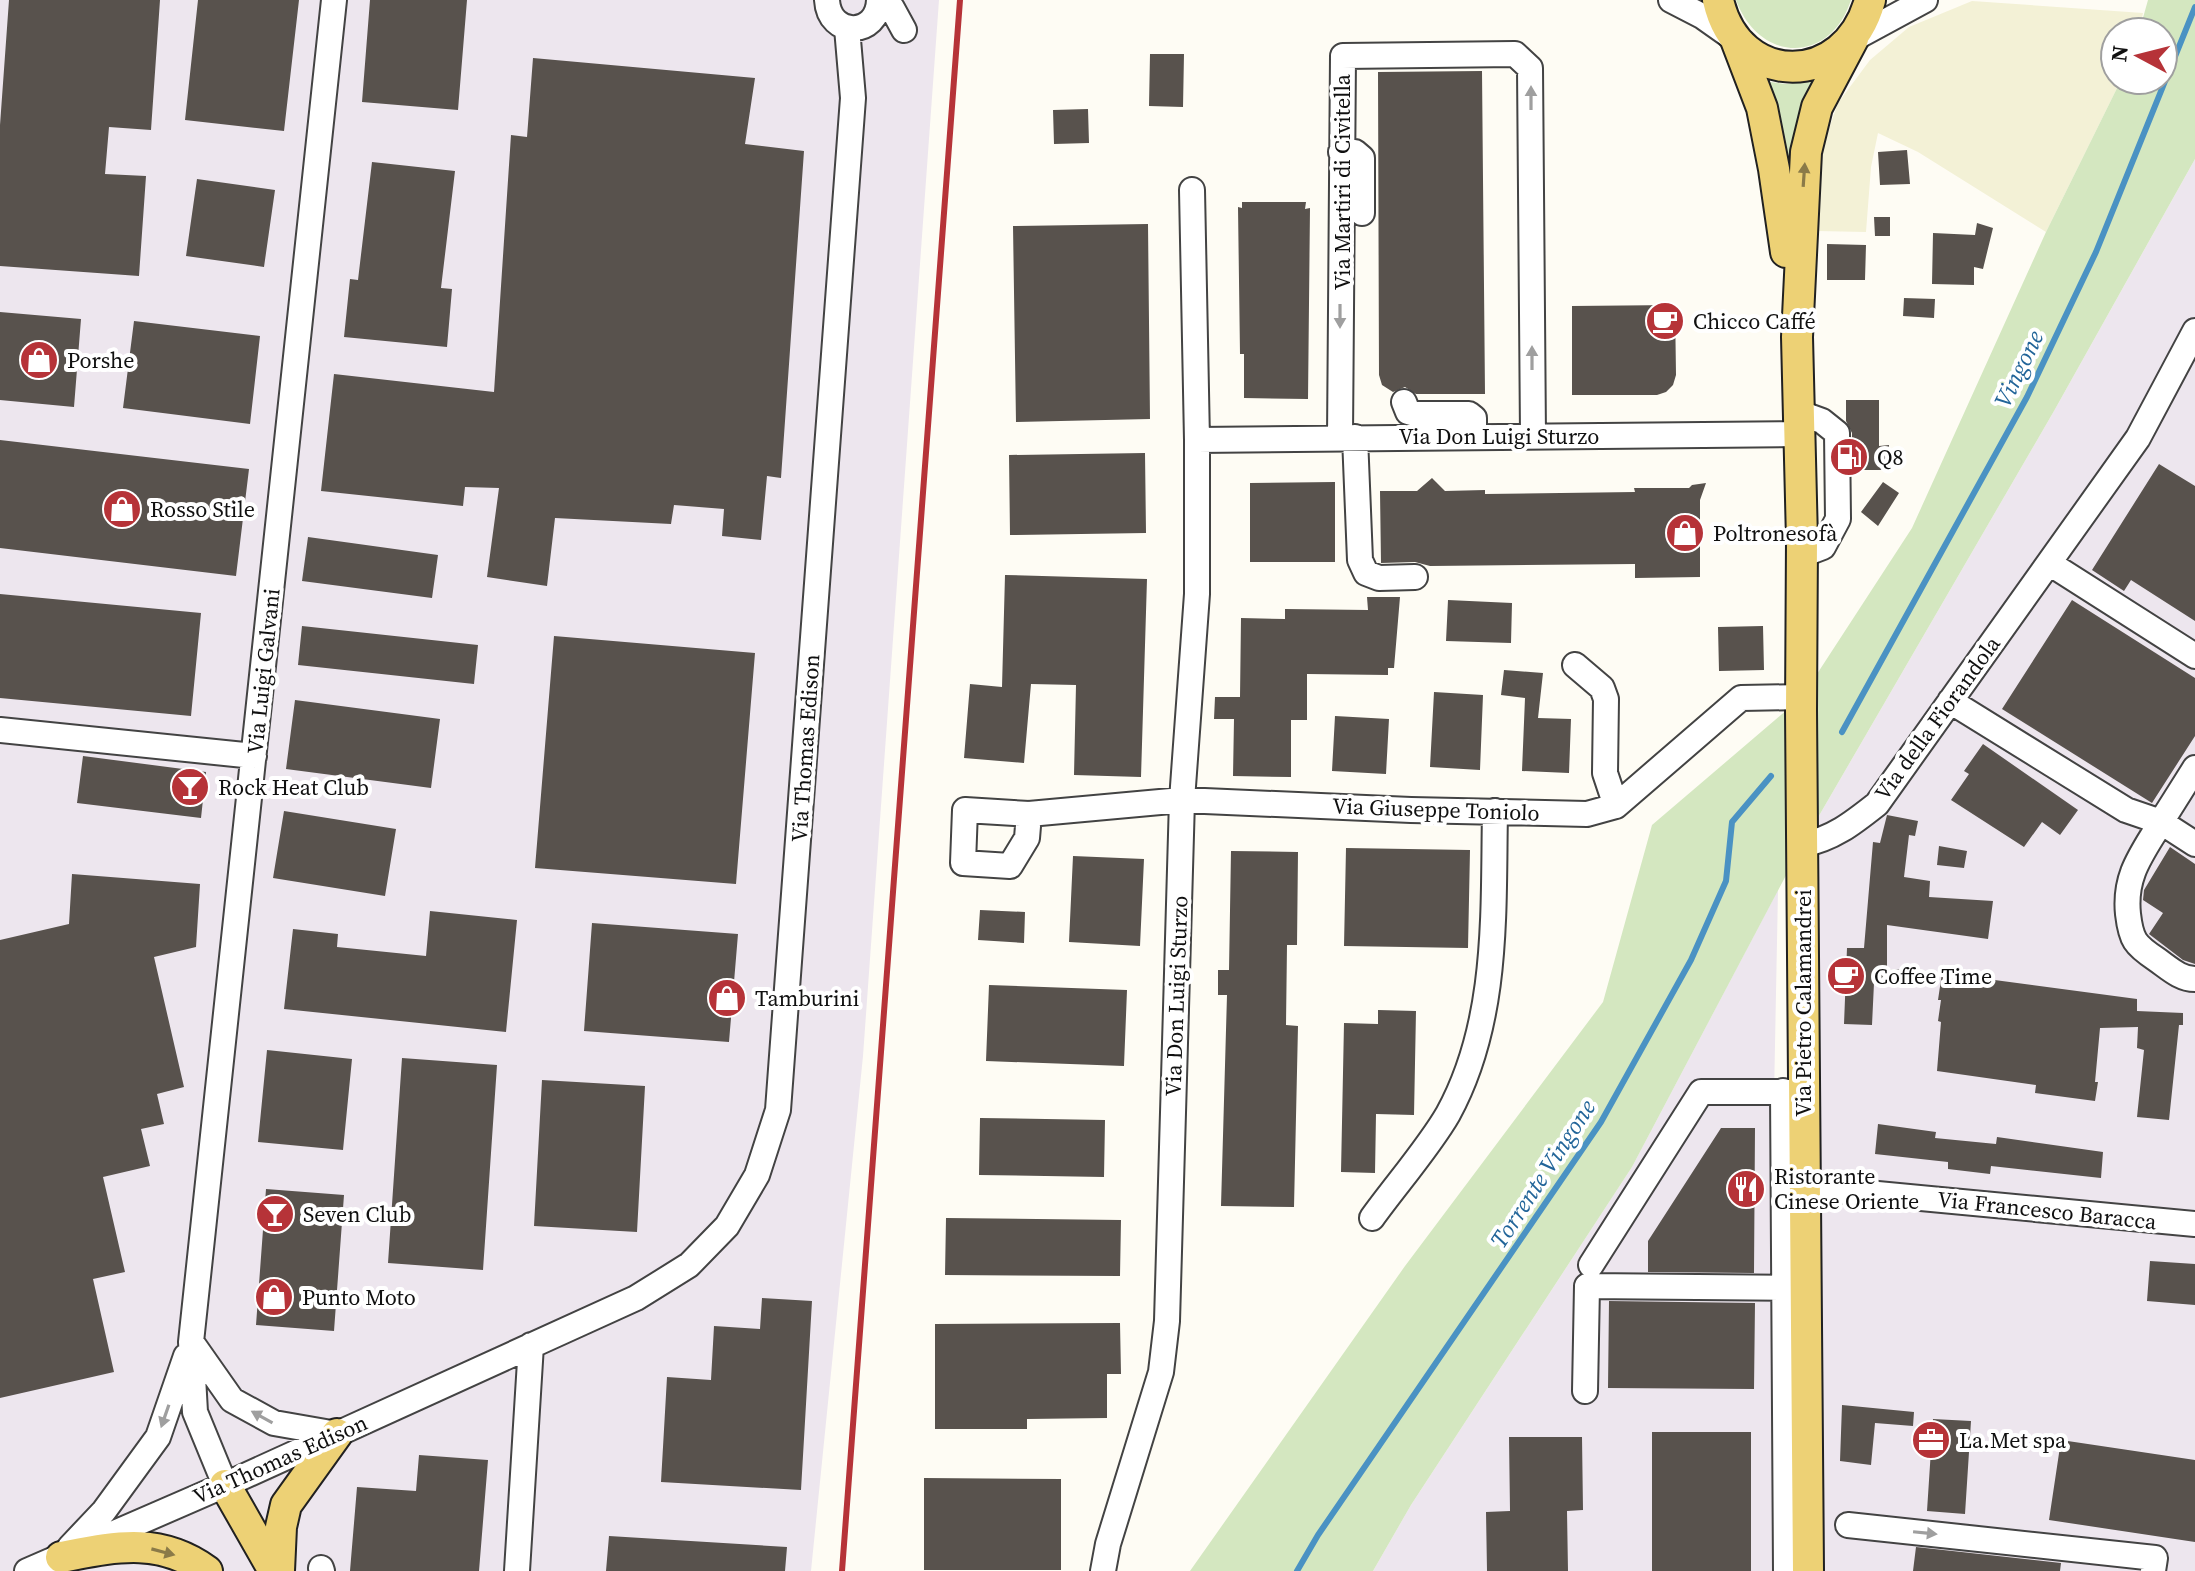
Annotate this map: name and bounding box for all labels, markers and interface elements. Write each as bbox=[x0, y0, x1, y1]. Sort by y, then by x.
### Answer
north arrow bbox=[2099, 16, 2179, 96]
text: N bbox=[2103, 44, 2135, 63]
street label: Via Martiri di Civitella bbox=[1327, 73, 1357, 290]
one-way arrow bbox=[1524, 85, 1537, 110]
one-way arrow bbox=[1798, 162, 1811, 187]
cafe icon: Chicco Caffé bbox=[1644, 300, 1686, 342]
one-way arrow bbox=[1334, 304, 1347, 329]
place label: Chicco Caffé bbox=[1693, 306, 1816, 336]
water label: Vingone bbox=[1986, 325, 2051, 413]
shop icon: Porshe bbox=[18, 339, 60, 381]
place label: Porshe bbox=[67, 345, 134, 375]
one-way arrow bbox=[1526, 345, 1538, 370]
street label: Via Don Luigi Sturzo bbox=[1399, 421, 1599, 451]
fuel station icon: Q8 bbox=[1828, 436, 1870, 478]
place label: Q8 bbox=[1877, 442, 1904, 472]
shop icon: Rosso Stile bbox=[101, 488, 143, 530]
place label: Rosso Stile bbox=[150, 494, 255, 524]
shop icon: Poltronesofà bbox=[1664, 512, 1706, 554]
place label: Poltronesofà bbox=[1713, 518, 1838, 548]
street label: Via Luigi Galvani bbox=[239, 587, 287, 755]
street label: Via della Fiorandola bbox=[1867, 629, 2007, 806]
street label: Via Thomas Edison bbox=[783, 653, 827, 843]
bar icon: Rock Heat Club bbox=[169, 766, 211, 808]
place label: Rock Heat Club bbox=[218, 772, 369, 802]
street label: Via Giuseppe Toniolo bbox=[1332, 790, 1540, 828]
street label: Via Pietro Calamandrei bbox=[1788, 889, 1818, 1117]
street label: Via Don Luigi Sturzo bbox=[1158, 895, 1194, 1097]
cafe icon: Coffee Time bbox=[1825, 955, 1867, 997]
place label: Coffee Time bbox=[1874, 961, 1992, 991]
shop icon: Tamburini bbox=[706, 977, 748, 1019]
place label: Tamburini bbox=[755, 983, 859, 1013]
water label: Torrente Vingone bbox=[1482, 1093, 1603, 1254]
place label: Ristorante Cinese Oriente bbox=[1774, 1161, 1919, 1216]
restaurant icon: Ristorante Cinese Oriente bbox=[1725, 1168, 1767, 1210]
street label: Via Francesco Baracca bbox=[1936, 1184, 2159, 1237]
bar icon: Seven Club bbox=[254, 1193, 296, 1235]
place label: Seven Club bbox=[303, 1199, 411, 1229]
shop icon: Punto Moto bbox=[253, 1276, 295, 1318]
place label: Punto Moto bbox=[302, 1282, 416, 1312]
one-way arrow bbox=[159, 1404, 171, 1428]
street label: Via Thomas Edison bbox=[188, 1407, 372, 1511]
one-way arrow bbox=[251, 1410, 273, 1424]
office icon: La.Met spa bbox=[1910, 1419, 1952, 1461]
place label: La.Met spa bbox=[1959, 1425, 2067, 1455]
one-way arrow bbox=[1913, 1527, 1938, 1540]
one-way arrow bbox=[151, 1546, 176, 1558]

